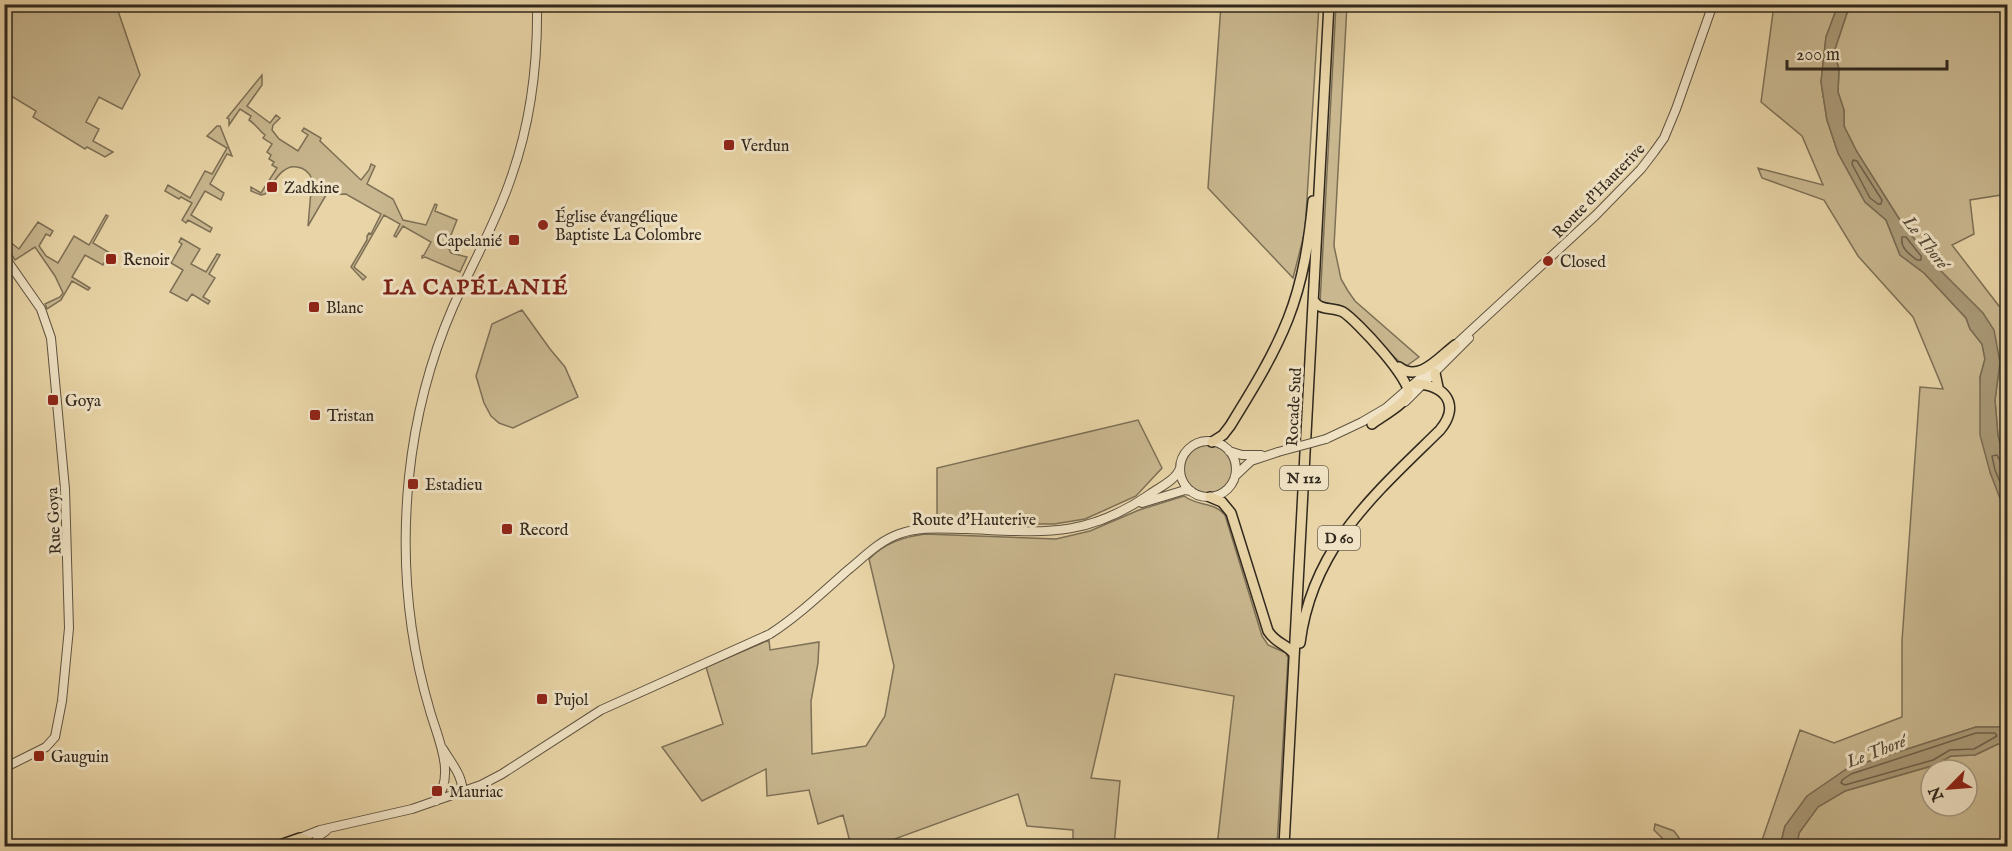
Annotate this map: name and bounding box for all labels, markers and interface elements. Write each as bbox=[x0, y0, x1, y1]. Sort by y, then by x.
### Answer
scale bar bbox=[1787, 33, 1948, 71]
text: 200 m bbox=[1796, 44, 1840, 67]
place label: Verdun bbox=[740, 137, 790, 157]
marker: Verdun bbox=[722, 138, 736, 152]
street label: Route d'Hauterive bbox=[1549, 140, 1650, 243]
place label: Zadkine bbox=[284, 179, 339, 199]
marker: Zadkine bbox=[265, 180, 279, 194]
place label: Église évangélique Baptiste La Colombre bbox=[555, 206, 702, 246]
water label: Le Thoré bbox=[1896, 211, 1955, 277]
marker: Église évangélique Baptiste La Colombre bbox=[536, 218, 550, 232]
place label: Capelanié bbox=[436, 232, 502, 252]
marker: Capelanié bbox=[507, 233, 521, 247]
place label: Renoir bbox=[123, 251, 170, 271]
marker: Renoir bbox=[104, 252, 118, 266]
place label: Closed bbox=[1560, 253, 1606, 273]
marker: Closed bbox=[1541, 254, 1555, 268]
district label: LA CAPÉLANIÉ bbox=[383, 274, 569, 302]
place label: Blanc bbox=[326, 299, 363, 319]
marker: Blanc bbox=[307, 300, 321, 314]
street label: Rocade Sud bbox=[1283, 367, 1307, 447]
place label: Goya bbox=[65, 392, 101, 412]
marker: Goya bbox=[46, 393, 60, 407]
place label: Tristan bbox=[327, 407, 375, 427]
marker: Tristan bbox=[308, 408, 322, 422]
road number: N 112 bbox=[1280, 466, 1328, 490]
place label: Estadieu bbox=[425, 476, 483, 496]
marker: Estadieu bbox=[406, 477, 420, 491]
street label: Rue Goya bbox=[43, 487, 67, 555]
street label: Route d'Hauterive bbox=[912, 511, 1036, 531]
place label: Record bbox=[519, 521, 569, 541]
marker: Record bbox=[500, 522, 514, 536]
road number: D 60 bbox=[1318, 526, 1360, 550]
place label: Pujol bbox=[554, 691, 589, 711]
marker: Pujol bbox=[535, 692, 549, 706]
water label: Le Thoré bbox=[1843, 730, 1912, 775]
place label: Gauguin bbox=[51, 748, 109, 768]
marker: Gauguin bbox=[32, 749, 46, 763]
north arrow bbox=[1919, 758, 1979, 818]
place label: Mauriac bbox=[449, 783, 503, 803]
text: N bbox=[1925, 783, 1950, 805]
marker: Mauriac bbox=[430, 784, 444, 798]

